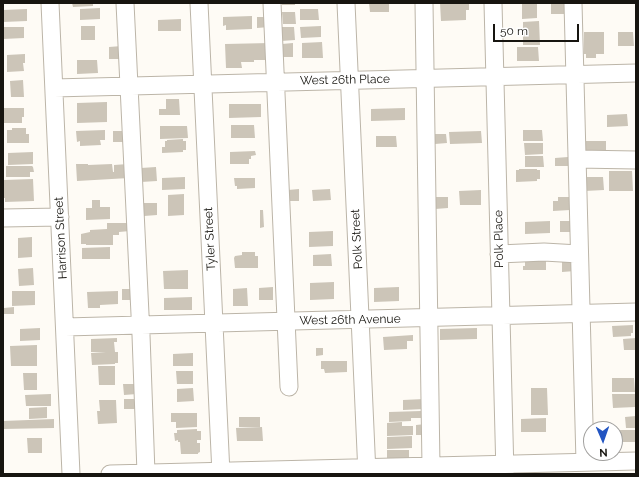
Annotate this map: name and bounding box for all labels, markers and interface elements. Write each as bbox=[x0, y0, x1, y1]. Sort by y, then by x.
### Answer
scale bar bbox=[495, 16, 581, 42]
text: 50 m bbox=[500, 24, 528, 38]
street label: West 26th Place bbox=[300, 72, 390, 88]
street label: Harrison Street bbox=[52, 196, 70, 280]
street label: Tyler Street bbox=[201, 207, 219, 271]
street label: Polk Street bbox=[348, 208, 366, 270]
street label: Polk Place bbox=[491, 210, 507, 268]
street label: West 26th Avenue bbox=[299, 312, 401, 328]
north arrow bbox=[583, 421, 623, 461]
text: N bbox=[599, 446, 608, 459]

